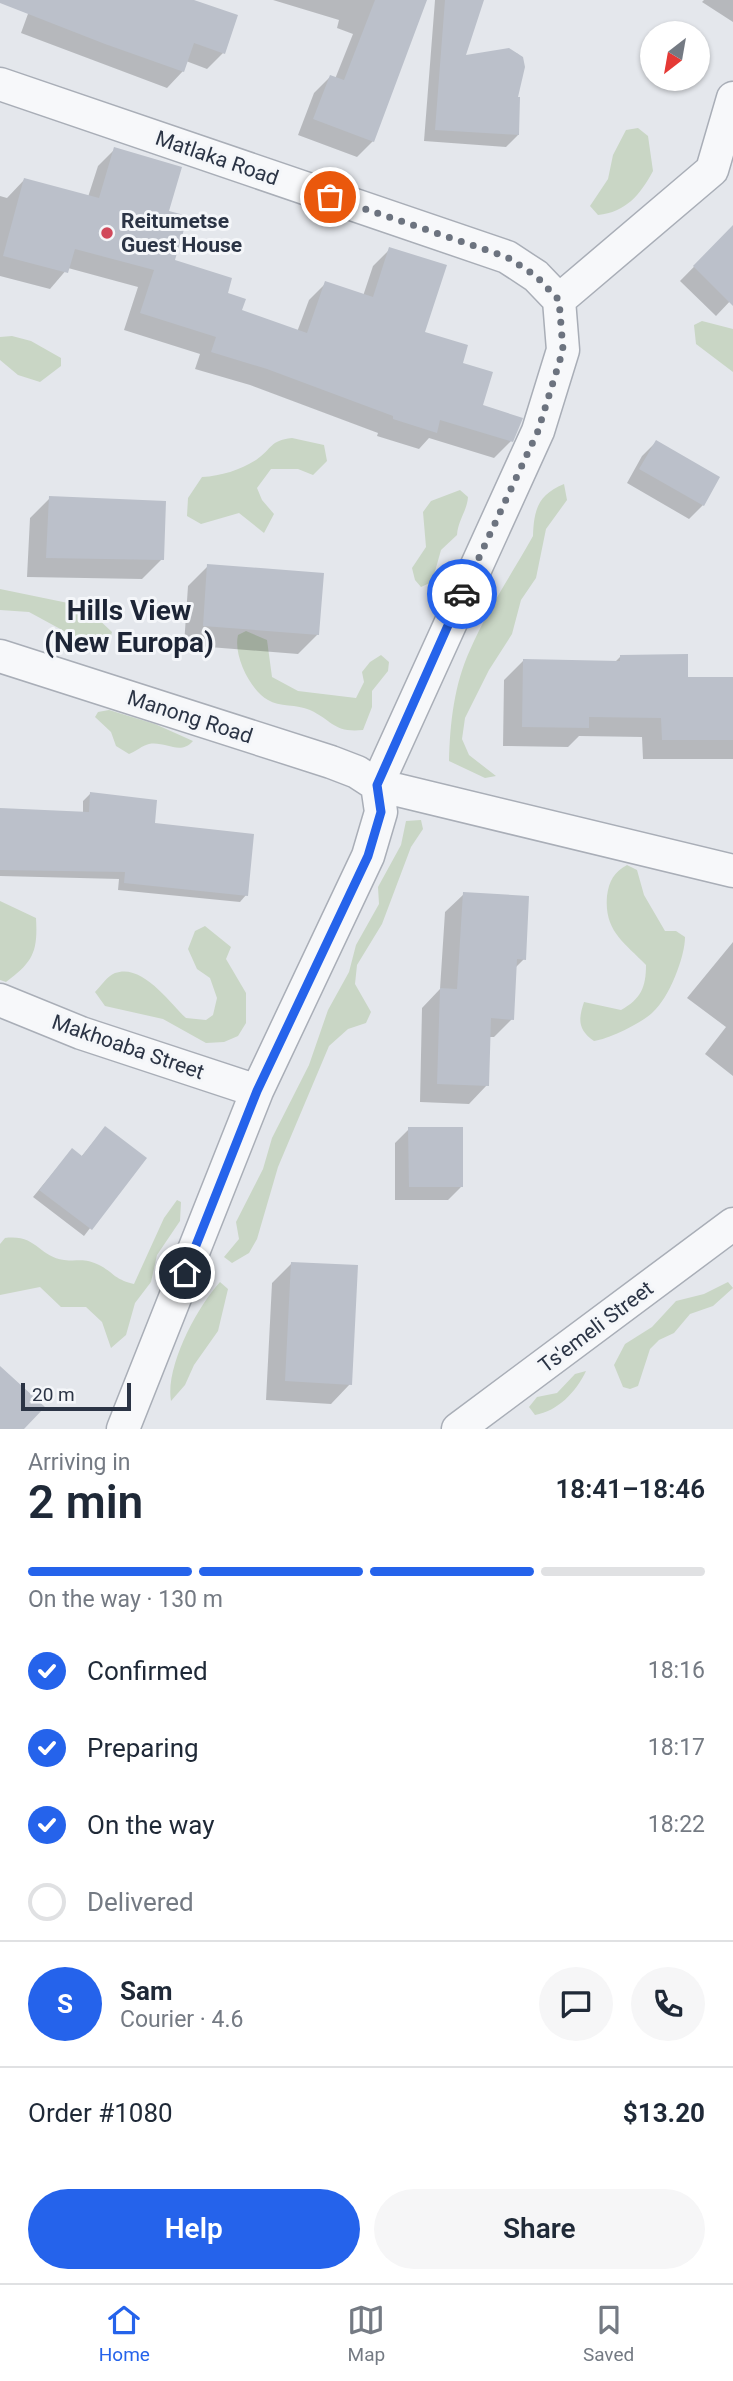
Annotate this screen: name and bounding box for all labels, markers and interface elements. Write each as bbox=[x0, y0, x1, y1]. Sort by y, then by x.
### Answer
north arrow bbox=[640, 21, 710, 91]
map controls bbox=[640, 21, 710, 91]
street label: Matlaka Road bbox=[152, 126, 282, 190]
pin bbox=[300, 167, 360, 227]
icon: bag bbox=[311, 178, 349, 216]
place label: Reitumetse Guest House bbox=[121, 209, 242, 257]
marker: Reitumetse Guest House bbox=[99, 225, 115, 241]
courier bbox=[427, 559, 497, 629]
icon: car bbox=[443, 575, 481, 613]
district label: Hills View (New Europa) bbox=[44, 594, 214, 659]
street label: Manong Road bbox=[124, 685, 256, 749]
street label: Makhoaba Street bbox=[49, 1010, 207, 1084]
pin bbox=[155, 1243, 215, 1303]
icon: home bbox=[166, 1254, 204, 1292]
street label: Ts'emeli Street bbox=[534, 1276, 658, 1378]
scale bar bbox=[21, 1380, 131, 1412]
text: 20 m bbox=[32, 1383, 75, 1406]
text: Arriving in bbox=[28, 1449, 131, 1476]
text: 18:41–18:46 bbox=[555, 1474, 705, 1504]
text: 2 min bbox=[28, 1475, 143, 1529]
text: On the way · 130 m bbox=[28, 1586, 223, 1613]
icon: check bbox=[28, 1652, 66, 1690]
text: Confirmed bbox=[87, 1656, 208, 1686]
text: 18:16 bbox=[648, 1657, 705, 1684]
icon: check bbox=[28, 1729, 66, 1767]
text: Preparing bbox=[87, 1733, 199, 1763]
text: 18:17 bbox=[648, 1734, 705, 1761]
icon: check bbox=[28, 1806, 66, 1844]
text: On the way bbox=[87, 1810, 215, 1840]
text: 18:22 bbox=[648, 1811, 705, 1838]
text: Delivered bbox=[87, 1887, 194, 1917]
button: chat bbox=[539, 1967, 613, 2041]
button: phone bbox=[631, 1967, 705, 2041]
text: Sam bbox=[120, 1976, 172, 2006]
text: S bbox=[57, 1989, 73, 2019]
text: Courier · 4.6 bbox=[120, 2006, 243, 2033]
text: Order #1080 bbox=[28, 2098, 173, 2128]
text: $13.20 bbox=[623, 2098, 705, 2128]
button: Help bbox=[28, 2189, 360, 2269]
button: Share bbox=[374, 2189, 705, 2269]
tab: Home bbox=[99, 2301, 150, 2366]
tab: Map bbox=[347, 2301, 385, 2366]
tab: Saved bbox=[583, 2301, 634, 2366]

